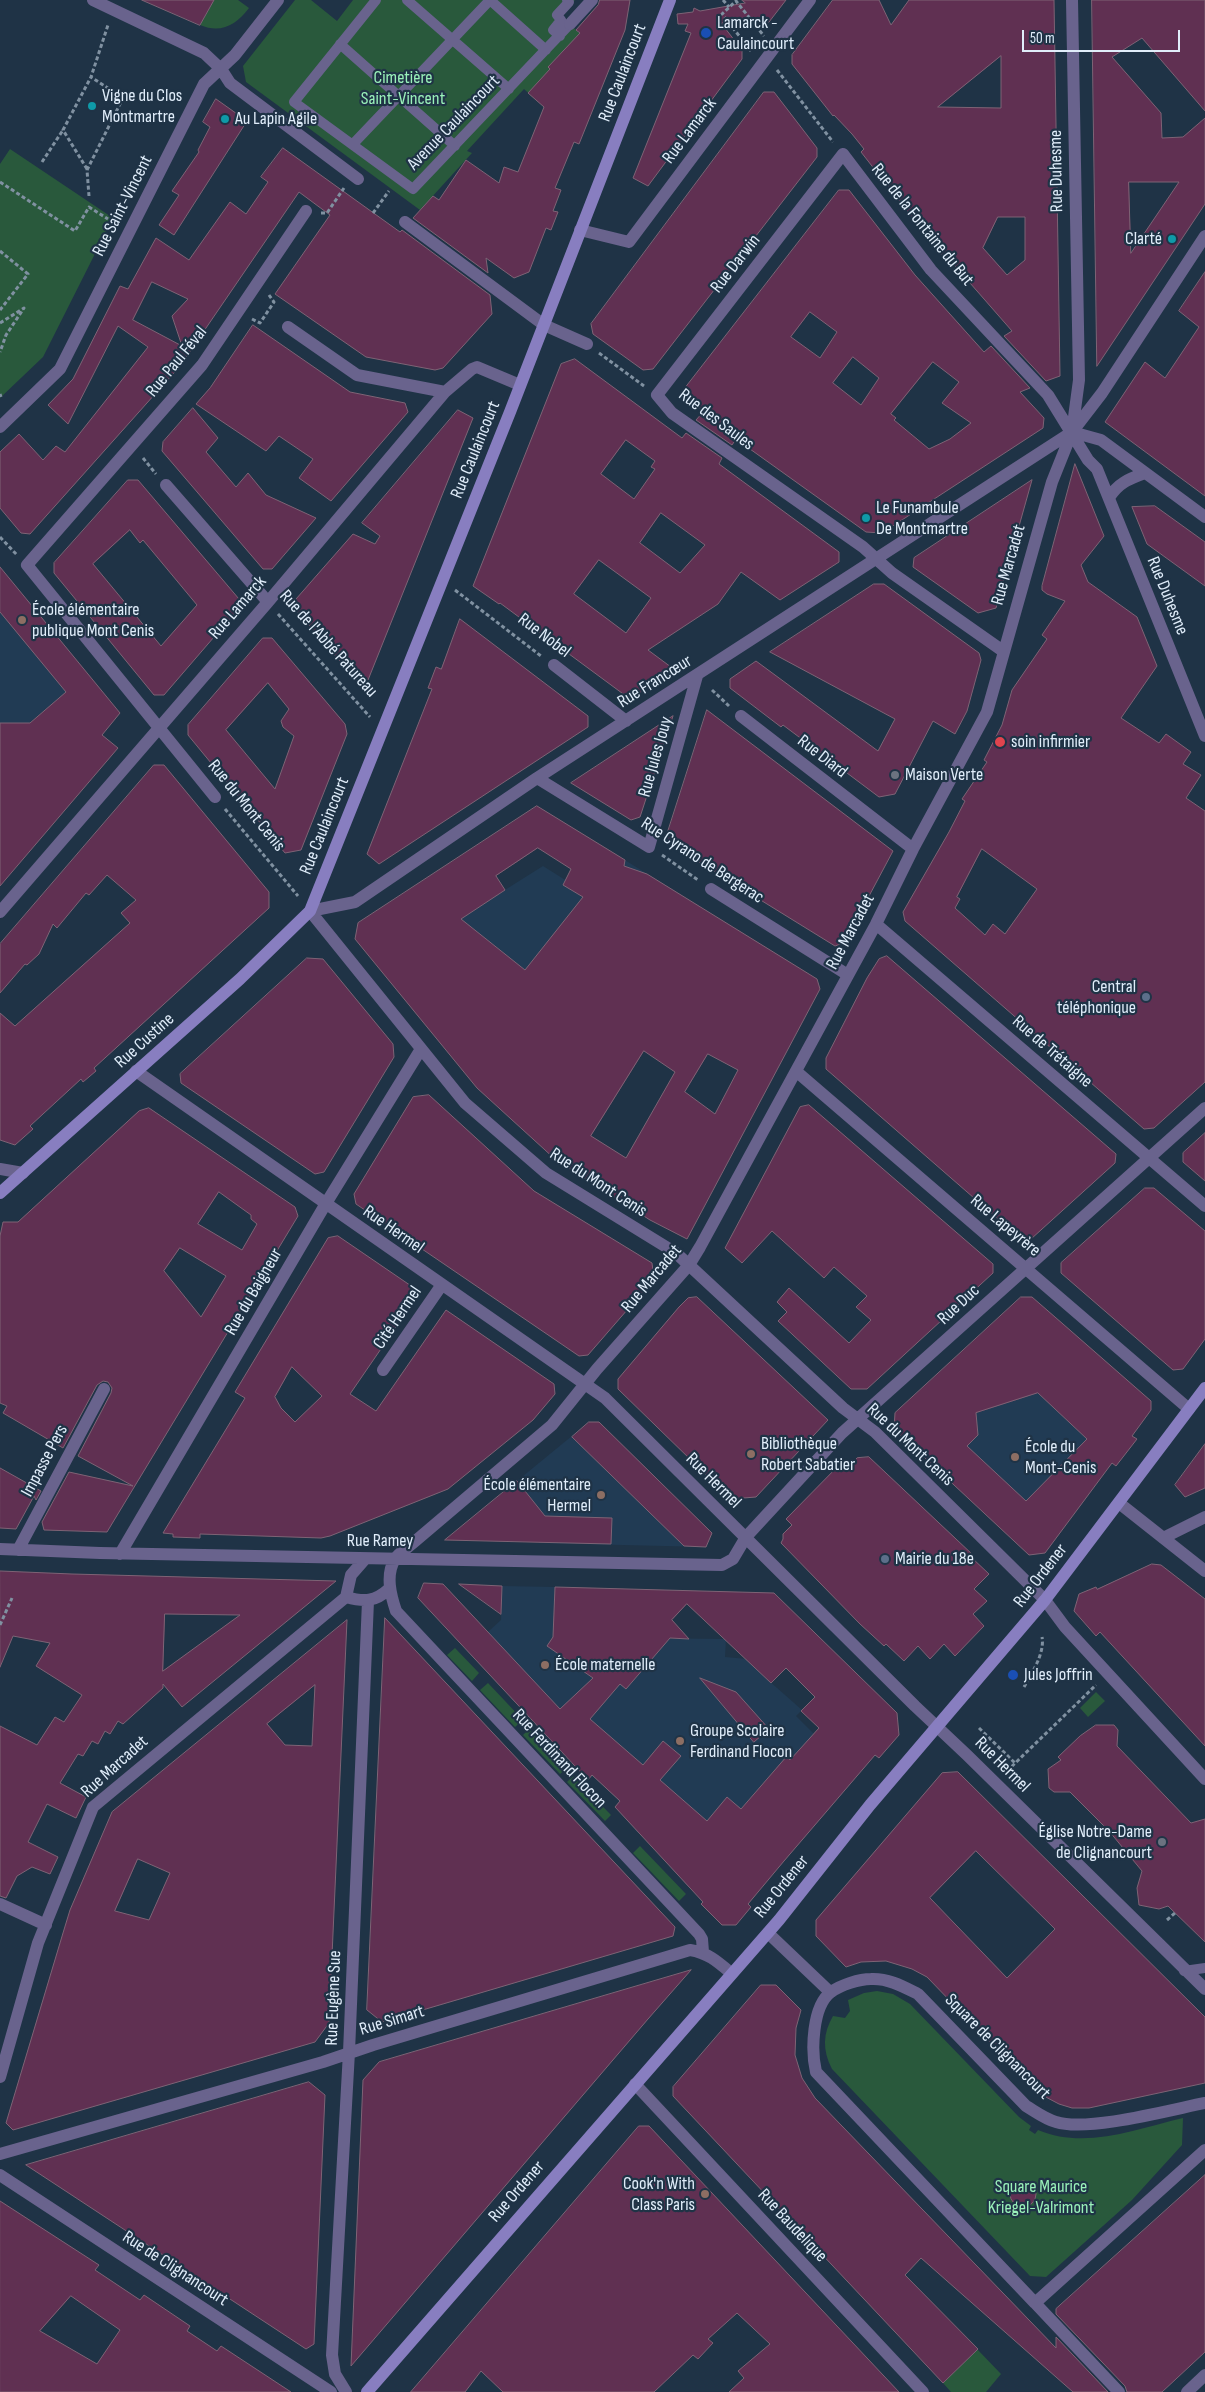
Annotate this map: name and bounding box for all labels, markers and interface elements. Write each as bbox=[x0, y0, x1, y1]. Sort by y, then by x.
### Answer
place label: Lamarck - Caulaincourt bbox=[717, 12, 794, 54]
scale bar bbox=[1025, 20, 1182, 52]
street label: Rue Caulaincourt bbox=[594, 21, 652, 125]
marker: Lamarck - Caulaincourt bbox=[699, 26, 713, 40]
text: 50 m bbox=[1030, 29, 1055, 48]
park label: Cimetière Saint-Vincent bbox=[361, 67, 445, 110]
street label: Avenue Caulaincourt bbox=[403, 71, 505, 175]
place label: Vigne du Clos Montmartre bbox=[102, 85, 182, 128]
street label: Rue Lamarck bbox=[658, 94, 722, 168]
marker: Vigne du Clos Montmartre bbox=[86, 100, 98, 112]
place label: Au Lapin Agile bbox=[235, 108, 317, 130]
marker: Au Lapin Agile bbox=[219, 113, 231, 125]
street label: Rue Duhesme bbox=[1045, 130, 1069, 212]
street label: Rue Saint-Vincent bbox=[88, 152, 158, 260]
street label: Rue de la Fontaine du But bbox=[866, 160, 978, 290]
place label: Clarté bbox=[1125, 228, 1162, 250]
street label: Rue Darwin bbox=[707, 230, 765, 298]
marker: Clarté bbox=[1166, 233, 1178, 245]
street label: Rue Paul Féval bbox=[142, 322, 212, 402]
street label: Rue des Saules bbox=[674, 385, 758, 455]
street label: Rue Caulaincourt bbox=[447, 398, 505, 502]
place label: Le Funambule De Montmartre bbox=[876, 497, 968, 540]
marker: Le Funambule De Montmartre bbox=[860, 512, 872, 524]
street label: Rue Marcadet bbox=[987, 522, 1031, 608]
street label: Rue Duhesme bbox=[1142, 554, 1192, 638]
street label: Rue Lamarck bbox=[205, 572, 271, 644]
street label: Rue de l'Abbé Patureau bbox=[274, 586, 382, 702]
place label: École élémentaire publique Mont Cenis bbox=[32, 599, 154, 642]
street label: Rue Nobel bbox=[513, 609, 575, 663]
marker: École élémentaire publique Mont Cenis bbox=[16, 614, 28, 626]
street label: Rue Francœur bbox=[614, 651, 696, 713]
street label: Rue Jules Jouy bbox=[634, 714, 678, 800]
street label: Rue Diard bbox=[793, 731, 851, 783]
place label: soin infirmier bbox=[1011, 731, 1090, 753]
marker: soin infirmier bbox=[993, 735, 1007, 749]
street label: Rue du Mont Cenis bbox=[203, 756, 289, 856]
place label: Maison Verte bbox=[905, 764, 983, 786]
marker: Maison Verte bbox=[889, 769, 901, 781]
street label: Rue Caulaincourt bbox=[296, 774, 354, 878]
street label: Rue Cyrano de Bergerac bbox=[636, 813, 768, 909]
street label: Rue Marcadet bbox=[822, 891, 880, 973]
place label: Central téléphonique bbox=[1057, 976, 1136, 1019]
marker: Central téléphonique bbox=[1140, 991, 1152, 1003]
street label: Rue Custine bbox=[111, 1009, 179, 1073]
street label: Rue de Trétaigne bbox=[1007, 1011, 1097, 1093]
street label: Rue du Mont Cenis bbox=[545, 1144, 651, 1222]
street label: Rue Lapeyrère bbox=[965, 1190, 1045, 1262]
street label: Rue Hermel bbox=[358, 1201, 428, 1259]
street label: Rue Marcadet bbox=[617, 1240, 687, 1318]
street label: Rue du Baigneur bbox=[220, 1245, 288, 1339]
street label: Rue Duc bbox=[934, 1280, 984, 1330]
street label: Cité Hermel bbox=[369, 1282, 427, 1354]
street label: Rue du Mont Cenis bbox=[862, 1399, 958, 1491]
street label: Impasse Pers bbox=[17, 1421, 73, 1501]
place label: Bibliothèque Robert Sabatier bbox=[761, 1433, 855, 1476]
place label: École du Mont-Cenis bbox=[1025, 1436, 1096, 1478]
marker: Bibliothèque Robert Sabatier bbox=[745, 1448, 757, 1460]
street label: Rue Hermel bbox=[681, 1449, 745, 1513]
marker: École du Mont-Cenis bbox=[1009, 1451, 1021, 1463]
place label: École élémentaire Hermel bbox=[483, 1474, 591, 1516]
marker: École élémentaire Hermel bbox=[595, 1489, 607, 1501]
street label: Rue Ramey bbox=[347, 1530, 413, 1552]
street label: Rue Ordener bbox=[1010, 1540, 1072, 1612]
place label: Mairie du 18e bbox=[895, 1548, 974, 1570]
marker: Mairie du 18e bbox=[879, 1553, 891, 1565]
place label: École maternelle bbox=[555, 1654, 655, 1676]
marker: École maternelle bbox=[539, 1659, 551, 1671]
place label: Jules Joffrin bbox=[1024, 1664, 1093, 1686]
marker: Jules Joffrin bbox=[1006, 1668, 1020, 1682]
street label: Rue Ferdinand Flocon bbox=[507, 1705, 611, 1813]
place label: Groupe Scolaire Ferdinand Flocon bbox=[690, 1720, 792, 1762]
street label: Rue Marcadet bbox=[77, 1731, 153, 1803]
street label: Rue Hermel bbox=[970, 1733, 1034, 1797]
marker: Groupe Scolaire Ferdinand Flocon bbox=[674, 1735, 686, 1747]
place label: Église Notre-Dame de Clignancourt bbox=[1038, 1821, 1152, 1864]
marker: Église Notre-Dame de Clignancourt bbox=[1156, 1836, 1168, 1848]
street label: Rue Ordener bbox=[750, 1851, 814, 1923]
street label: Rue Eugène Sue bbox=[322, 1950, 346, 2046]
street label: Square de Clignancourt bbox=[940, 1990, 1054, 2104]
street label: Rue Simart bbox=[357, 2001, 427, 2041]
street label: Rue Ordener bbox=[484, 2157, 550, 2227]
place label: Cook'n With Class Paris bbox=[623, 2173, 695, 2216]
park label: Square Maurice Kriegel-Valrimont bbox=[988, 2176, 1094, 2218]
street label: Rue Baudelique bbox=[753, 2185, 831, 2267]
marker: Cook'n With Class Paris bbox=[699, 2188, 711, 2200]
street label: Rue de Clignancourt bbox=[118, 2227, 232, 2311]

